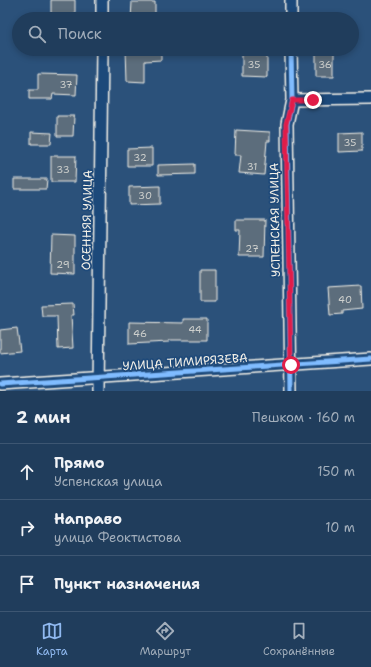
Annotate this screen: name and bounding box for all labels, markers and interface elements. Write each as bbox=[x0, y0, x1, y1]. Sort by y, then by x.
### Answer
search box bbox=[12, 12, 359, 56]
icon: search bbox=[26, 23, 48, 45]
text: Поиск bbox=[58, 24, 102, 44]
house number: 35 bbox=[248, 58, 260, 71]
house number: 36 bbox=[318, 58, 332, 71]
house number: 37 bbox=[59, 78, 73, 91]
route end bbox=[304, 91, 322, 109]
house number: 35 bbox=[344, 136, 356, 149]
house number: 32 bbox=[133, 151, 147, 164]
house number: 31 bbox=[247, 160, 257, 173]
street label: УСПЕНСКАЯ УЛИЦА bbox=[266, 162, 284, 277]
house number: 33 bbox=[56, 163, 70, 176]
street label: ОСЕННЯЯ УЛИЦА bbox=[78, 169, 96, 270]
house number: 30 bbox=[138, 189, 152, 202]
house number: 27 bbox=[245, 242, 259, 255]
house number: 29 bbox=[56, 258, 70, 271]
house number: 40 bbox=[338, 293, 352, 306]
house number: 44 bbox=[188, 323, 202, 336]
house number: 46 bbox=[133, 327, 147, 340]
street label: УЛИЦА ТИМИРЯЗЕВА bbox=[122, 350, 248, 374]
route start bbox=[282, 356, 300, 374]
text: 2 мин bbox=[16, 406, 71, 428]
text: Пешком · 160 m bbox=[252, 409, 355, 426]
text: Прямо bbox=[54, 453, 104, 473]
icon: ahead bbox=[16, 461, 38, 483]
text: 150 m bbox=[317, 463, 355, 480]
text: Успенская улица bbox=[54, 473, 162, 490]
text: Направо bbox=[54, 509, 122, 529]
icon: right bbox=[16, 517, 38, 539]
text: 10 m bbox=[325, 519, 355, 536]
text: улица Феоктистова bbox=[54, 529, 181, 546]
icon: arrive bbox=[16, 573, 38, 595]
text: Пункт назначения bbox=[54, 574, 200, 594]
tab: Карта bbox=[36, 620, 68, 659]
tab: Маршрут bbox=[140, 620, 191, 659]
tab: Сохранённые bbox=[263, 620, 335, 659]

